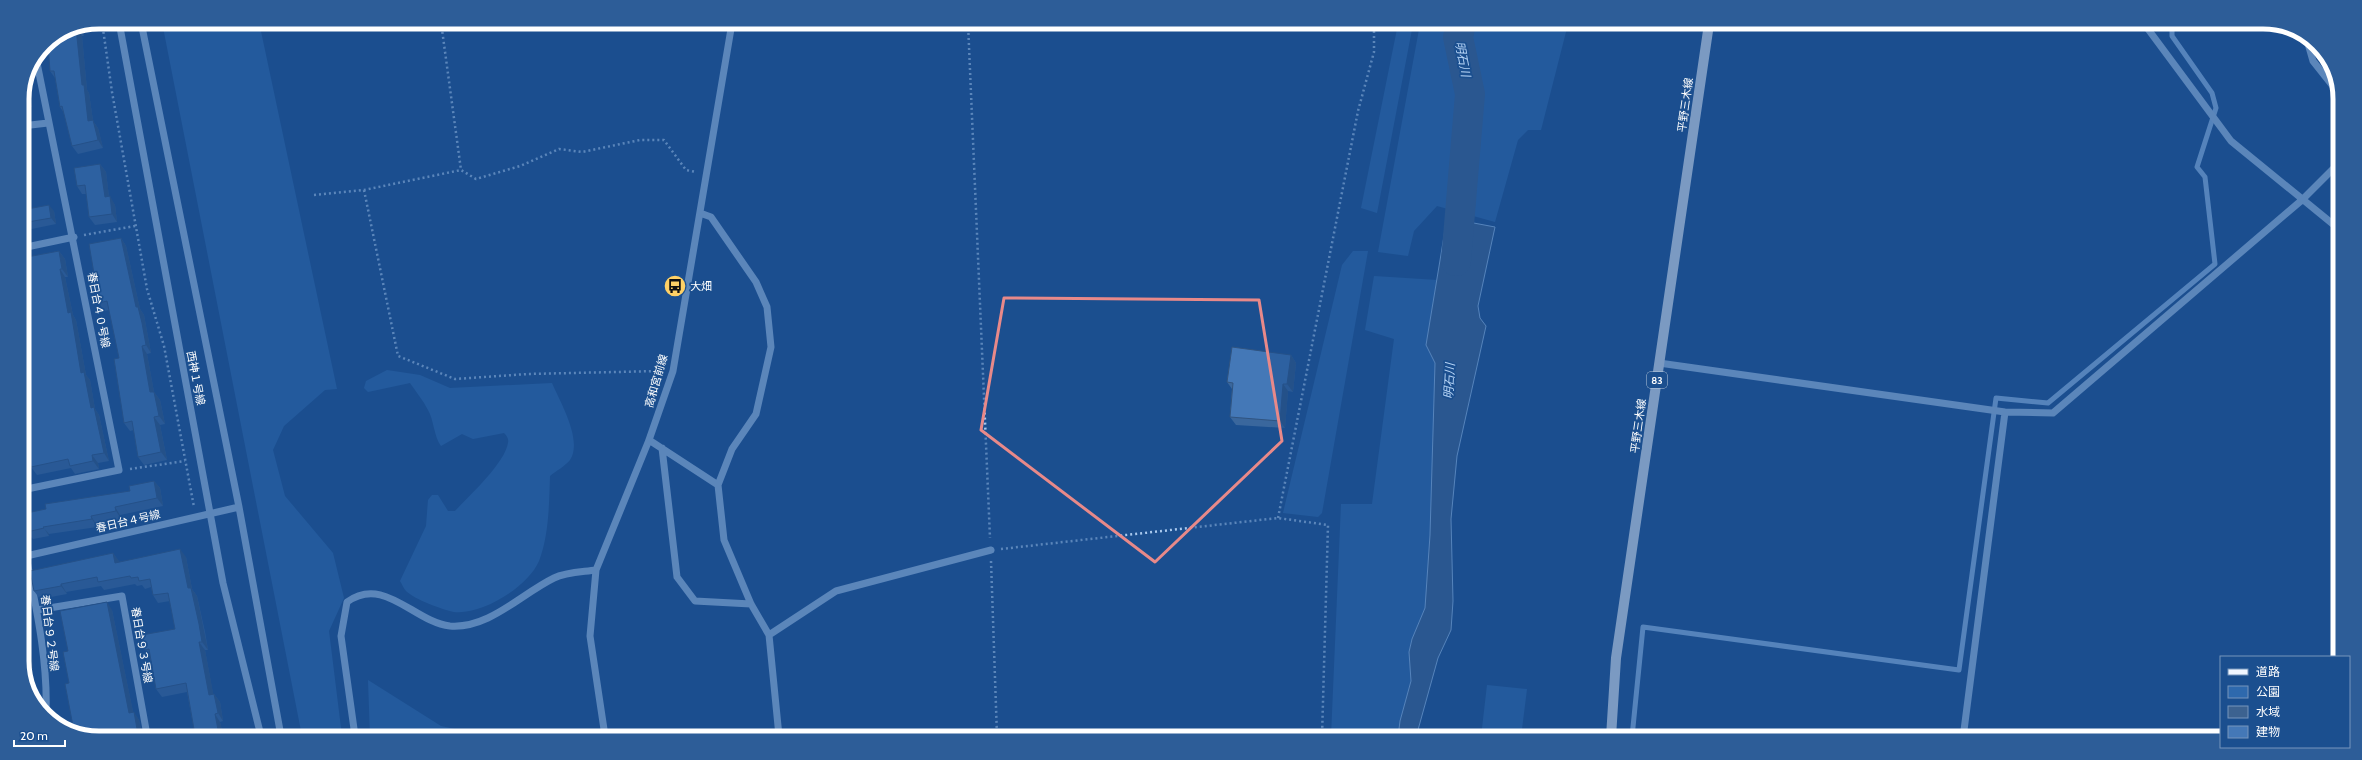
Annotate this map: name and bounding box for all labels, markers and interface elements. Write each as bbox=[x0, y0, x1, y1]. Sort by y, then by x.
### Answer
water label: 明石川 bbox=[1452, 40, 1474, 80]
street label: 平野三木線 bbox=[1674, 77, 1696, 133]
street label: 春日台４０号線 bbox=[85, 271, 113, 349]
bus stop icon: 大畑 bbox=[662, 273, 688, 299]
place label: 大畑 bbox=[690, 279, 712, 293]
street label: 西神１号線 bbox=[184, 350, 208, 406]
street label: 高和宮前線 bbox=[642, 353, 670, 409]
water label: 明石川 bbox=[1441, 361, 1458, 399]
road number: 83 bbox=[1647, 372, 1667, 388]
street label: 平野三木線 bbox=[1627, 398, 1649, 454]
street label: 春日台４号線 bbox=[94, 507, 162, 535]
street label: 春日台９２号線 bbox=[38, 594, 62, 672]
street label: 春日台９３号線 bbox=[128, 606, 156, 684]
legend bbox=[2220, 656, 2350, 748]
text: 道路 bbox=[2256, 664, 2280, 679]
text: 公園 bbox=[2256, 684, 2280, 699]
text: 水域 bbox=[2256, 704, 2280, 719]
scale bar bbox=[14, 722, 65, 748]
text: 建物 bbox=[2256, 724, 2280, 739]
text: 20 m bbox=[20, 728, 48, 743]

